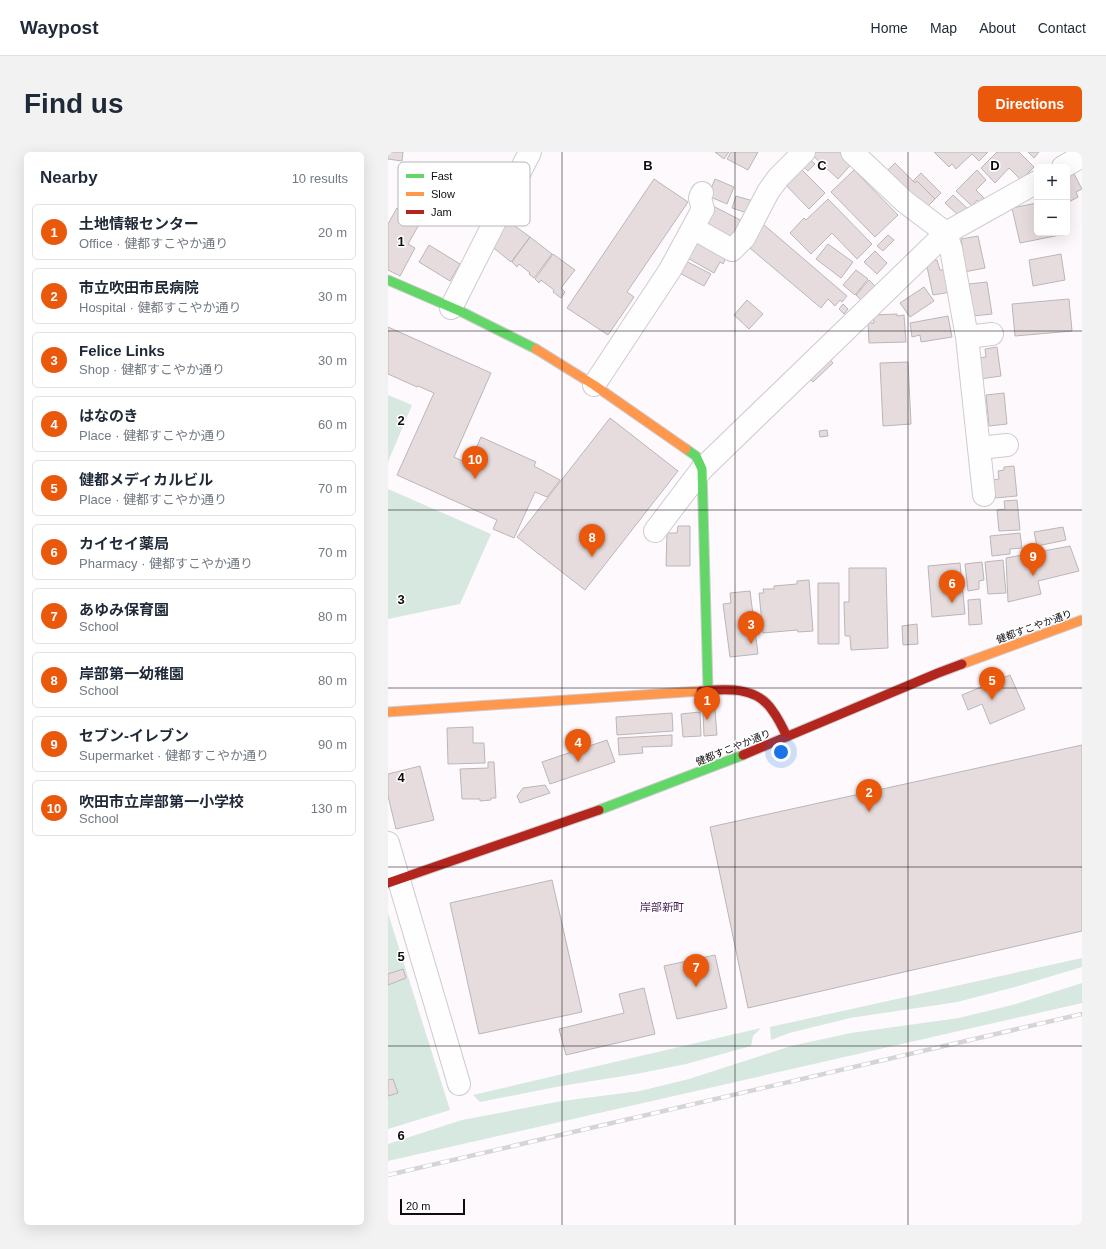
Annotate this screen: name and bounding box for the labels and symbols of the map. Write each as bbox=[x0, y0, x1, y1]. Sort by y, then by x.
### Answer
text: B bbox=[643, 158, 653, 173]
text: C bbox=[817, 158, 827, 173]
text: D bbox=[990, 158, 1000, 173]
legend bbox=[398, 162, 530, 226]
text: Fast bbox=[431, 170, 452, 182]
text: Slow bbox=[431, 188, 455, 200]
text: Jam bbox=[431, 206, 452, 218]
text: 1 bbox=[397, 234, 405, 249]
text: 2 bbox=[397, 413, 405, 428]
pin: 10 bbox=[462, 446, 488, 479]
pin: 8 bbox=[579, 524, 605, 557]
pin: 9 bbox=[1020, 543, 1046, 576]
pin: 6 bbox=[939, 570, 965, 603]
text: 3 bbox=[397, 592, 405, 607]
street label: 健都すこやか通り bbox=[995, 608, 1074, 645]
pin: 3 bbox=[738, 611, 764, 644]
pin: 5 bbox=[979, 667, 1005, 700]
pin: 1 bbox=[694, 687, 720, 720]
street label: 健都すこやか通り bbox=[694, 727, 772, 768]
pin: 4 bbox=[565, 729, 591, 762]
your location bbox=[771, 742, 791, 762]
text: 4 bbox=[397, 770, 405, 785]
pin: 2 bbox=[856, 779, 882, 812]
district label: 岸部新町 bbox=[640, 901, 684, 913]
text: 5 bbox=[397, 949, 405, 964]
pin: 7 bbox=[683, 954, 709, 987]
text: 6 bbox=[397, 1128, 405, 1143]
scale bar bbox=[400, 1197, 465, 1216]

